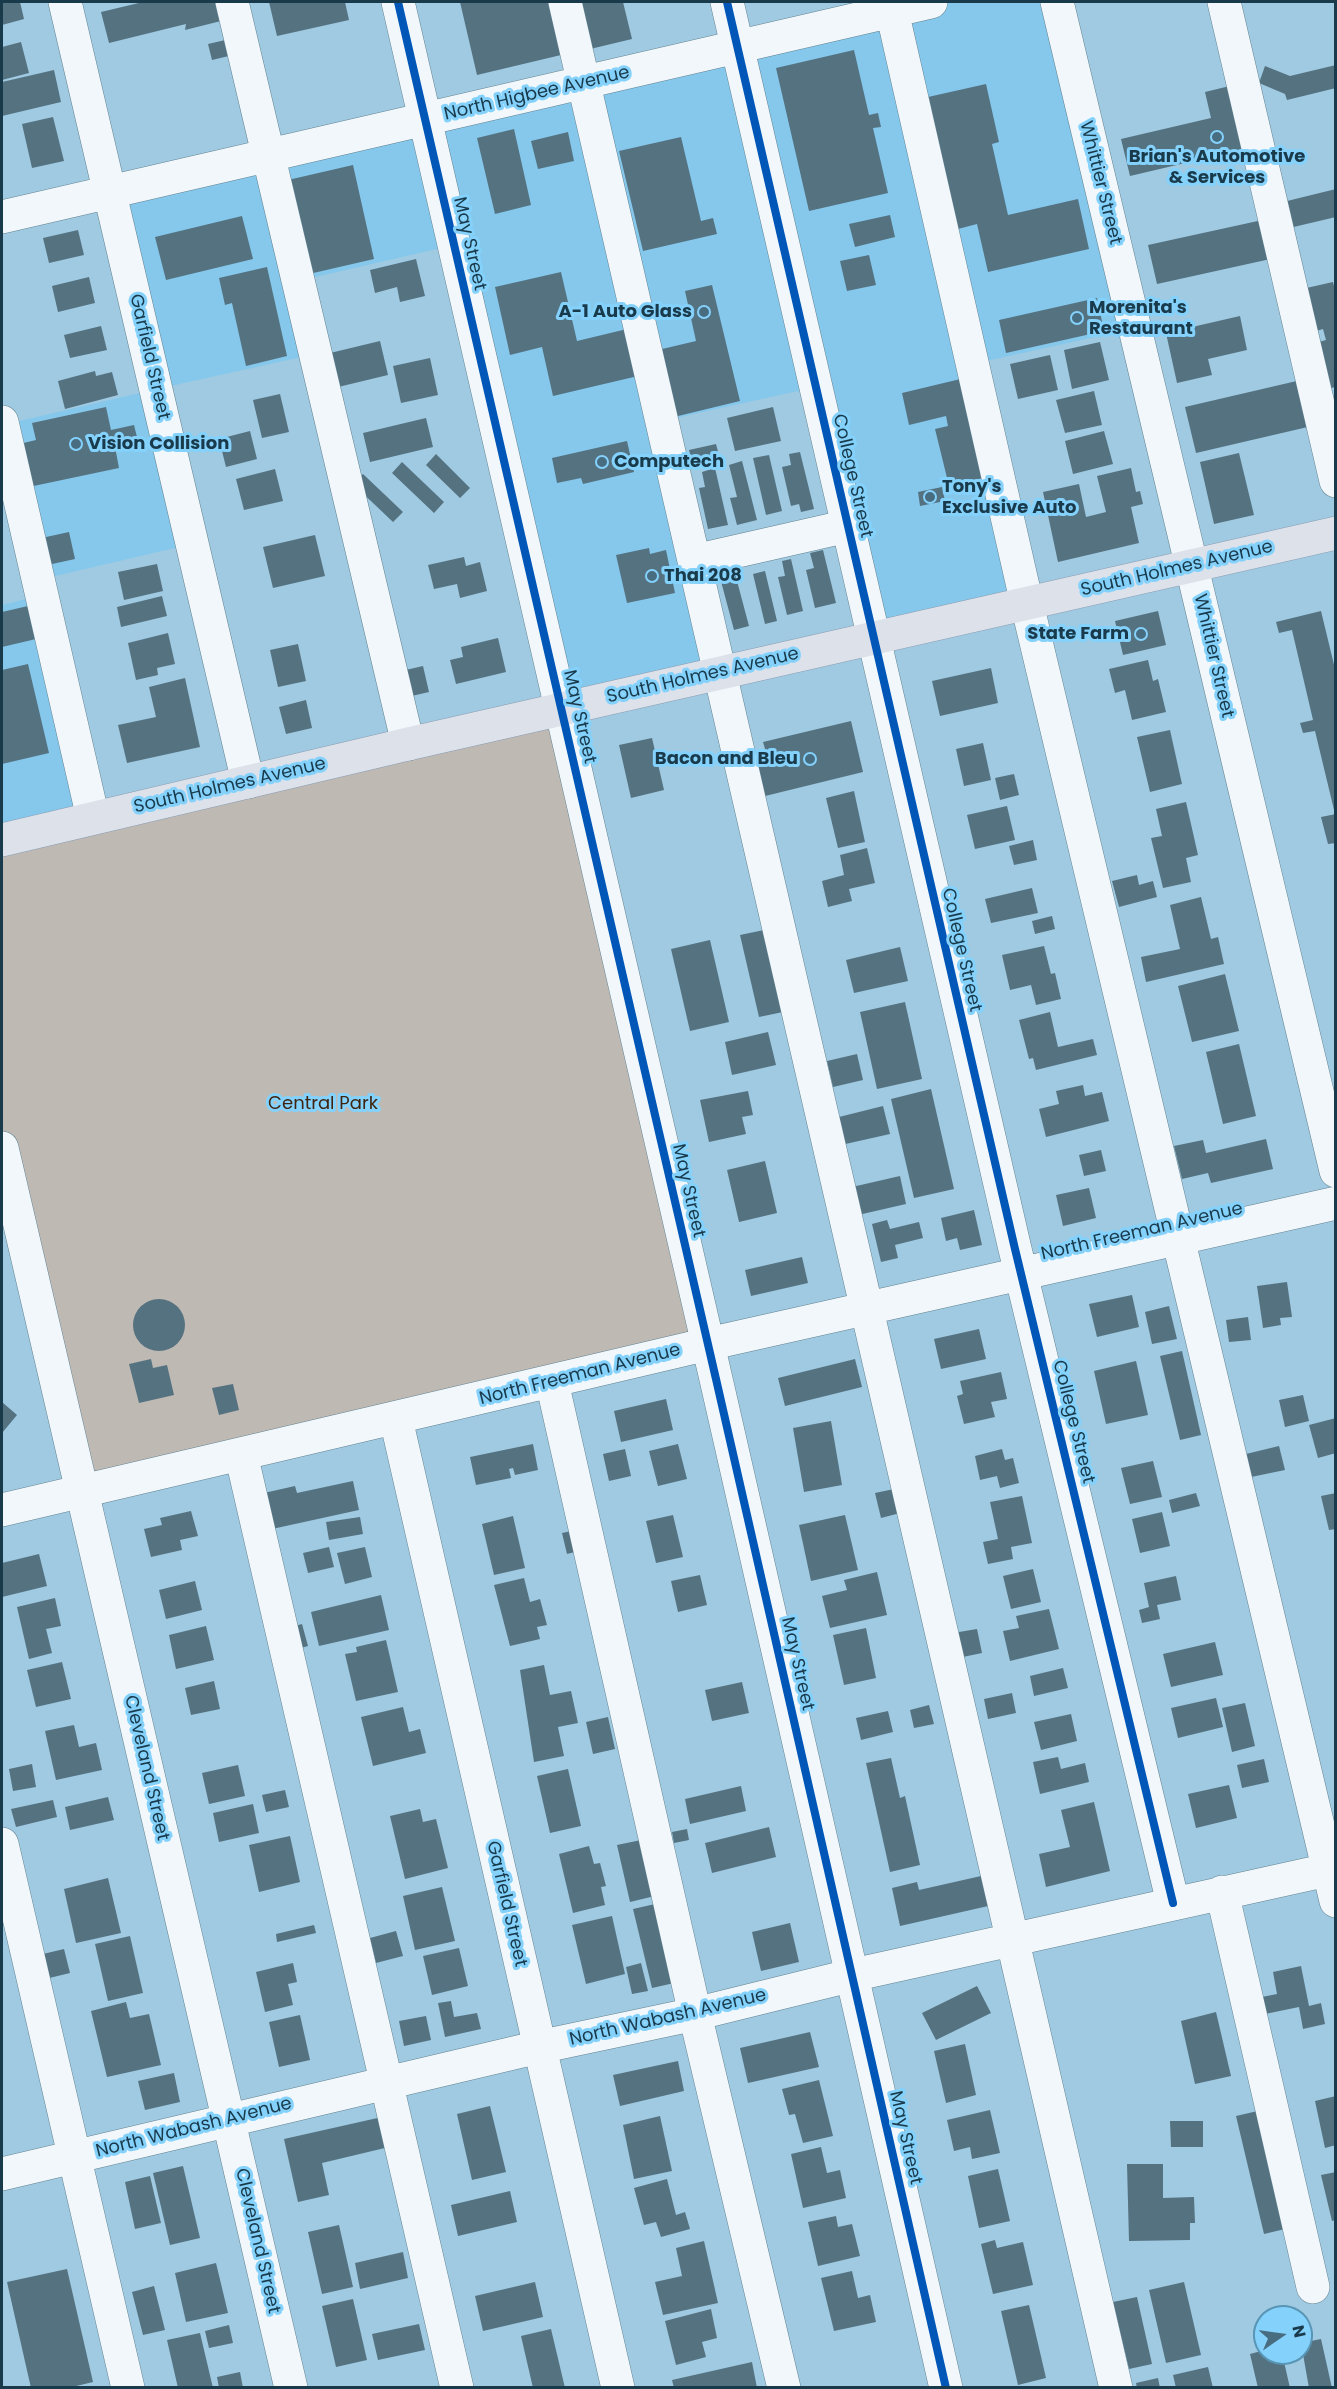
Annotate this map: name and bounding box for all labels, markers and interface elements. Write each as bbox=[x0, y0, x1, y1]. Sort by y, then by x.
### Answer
street label: North Higbee Avenue bbox=[442, 62, 632, 126]
street label: Whittier Street bbox=[1074, 119, 1126, 247]
marker: Brian's Automotive & Services bbox=[1210, 130, 1224, 144]
place label: Brian's Automotive & Services bbox=[1129, 146, 1305, 188]
street label: May Street bbox=[448, 195, 490, 293]
street label: Garfield Street bbox=[124, 292, 174, 422]
place label: Morenita's Restaurant bbox=[1089, 297, 1193, 340]
place label: A-1 Auto Glass bbox=[558, 301, 692, 323]
marker: A-1 Auto Glass bbox=[697, 305, 711, 319]
marker: Morenita's Restaurant bbox=[1070, 311, 1084, 325]
street label: College Street bbox=[827, 412, 877, 540]
place label: Vision Collision bbox=[88, 433, 229, 455]
marker: Vision Collision bbox=[69, 437, 83, 451]
place label: Computech bbox=[614, 451, 724, 473]
marker: Computech bbox=[595, 455, 609, 469]
place label: Tony's Exclusive Auto bbox=[942, 476, 1076, 518]
marker: Tony's Exclusive Auto bbox=[923, 490, 937, 504]
street label: South Holmes Avenue bbox=[1079, 536, 1275, 602]
place label: Thai 208 bbox=[664, 565, 742, 587]
marker: Thai 208 bbox=[645, 569, 659, 583]
street label: Whittier Street bbox=[1188, 592, 1238, 720]
place label: State Farm bbox=[1027, 623, 1129, 645]
marker: State Farm bbox=[1134, 627, 1148, 641]
street label: South Holmes Avenue bbox=[605, 643, 801, 709]
street label: May Street bbox=[558, 668, 600, 766]
place label: Bacon and Bleu bbox=[655, 748, 798, 770]
marker: Bacon and Bleu bbox=[803, 752, 817, 766]
street label: South Holmes Avenue bbox=[132, 753, 328, 819]
street label: College Street bbox=[936, 886, 986, 1014]
park label: Central Park bbox=[268, 1093, 378, 1115]
street label: May Street bbox=[667, 1142, 709, 1240]
street label: North Freeman Avenue bbox=[1039, 1198, 1245, 1266]
street label: North Freeman Avenue bbox=[477, 1340, 683, 1410]
street label: College Street bbox=[1047, 1358, 1099, 1486]
street label: May Street bbox=[776, 1615, 818, 1713]
street label: Cleveland Street bbox=[119, 1693, 173, 1843]
street label: Garfield Street bbox=[481, 1839, 531, 1969]
street label: North Wabash Avenue bbox=[568, 1985, 768, 2051]
street label: May Street bbox=[884, 2089, 926, 2187]
street label: North Wabash Avenue bbox=[94, 2093, 294, 2163]
street label: Cleveland Street bbox=[230, 2166, 284, 2316]
north arrow bbox=[1253, 2305, 1313, 2365]
text: N bbox=[1287, 2323, 1312, 2340]

